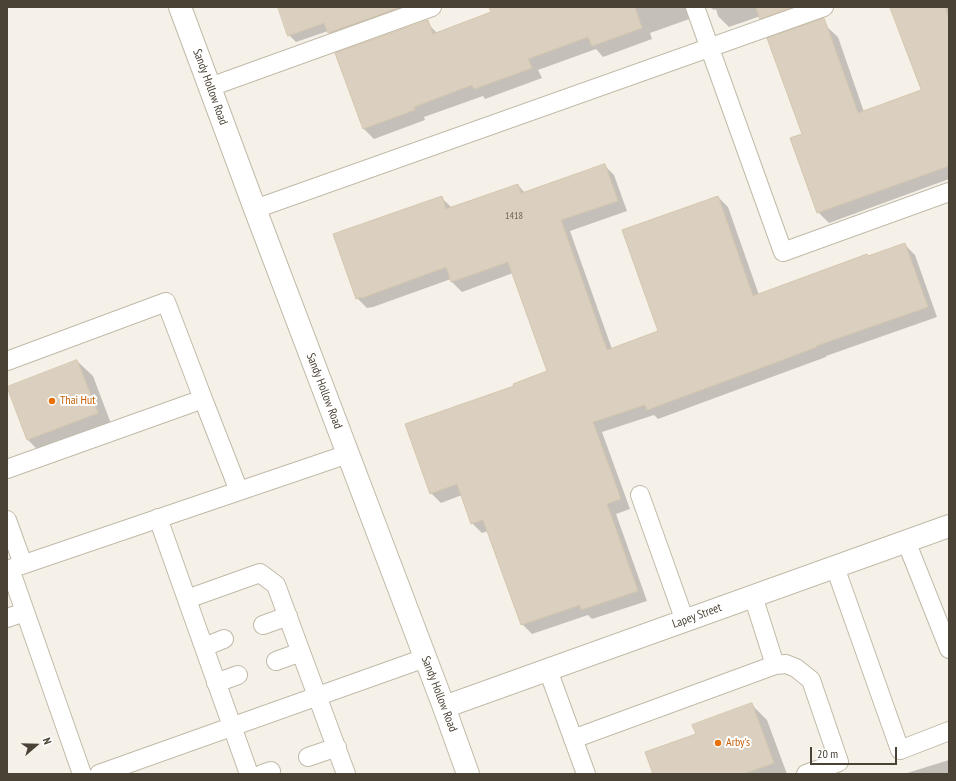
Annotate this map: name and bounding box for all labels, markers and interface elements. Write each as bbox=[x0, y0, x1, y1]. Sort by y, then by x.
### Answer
street label: Sandy Hollow Road bbox=[190, 47, 230, 127]
house number: 1418 bbox=[505, 210, 523, 222]
street label: Sandy Hollow Road bbox=[303, 351, 345, 431]
place label: Thai Hut bbox=[60, 394, 96, 408]
marker: Thai Hut bbox=[47, 396, 57, 406]
street label: Lapey Street bbox=[670, 600, 724, 632]
street label: Sandy Hollow Road bbox=[418, 654, 460, 734]
north arrow bbox=[16, 725, 56, 765]
text: N bbox=[40, 736, 55, 746]
place label: Arby's bbox=[726, 736, 750, 750]
marker: Arby's bbox=[713, 738, 723, 748]
scale bar bbox=[812, 739, 899, 765]
text: 20 m bbox=[817, 746, 838, 761]

